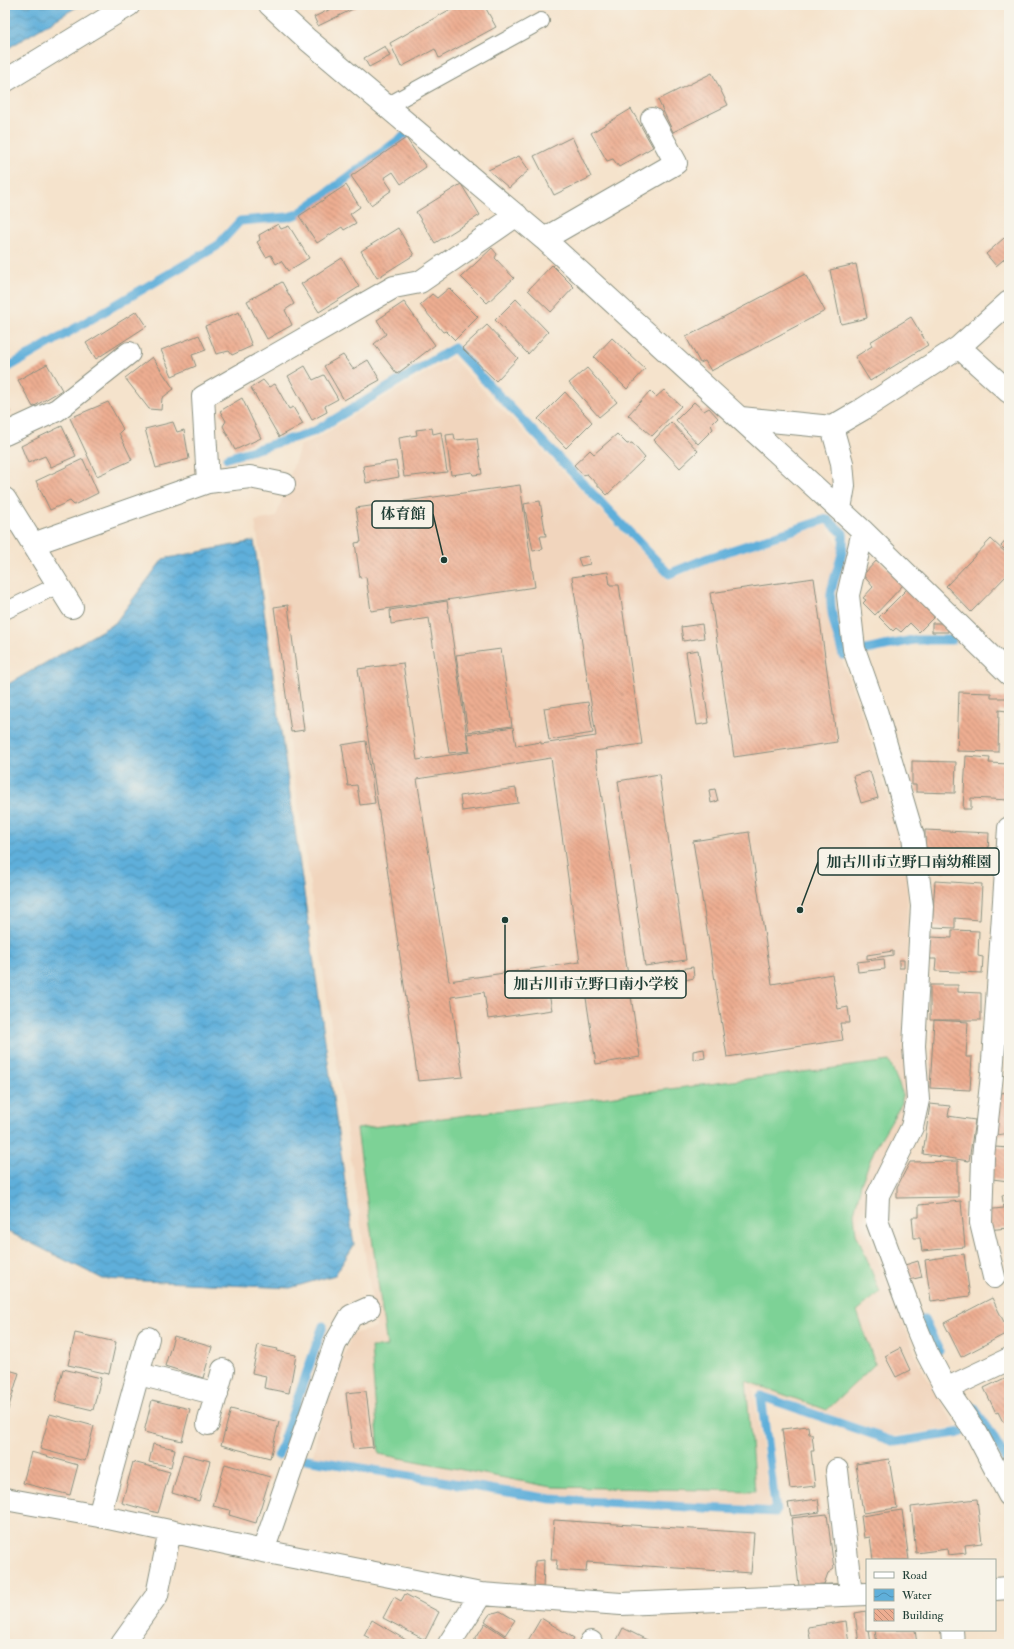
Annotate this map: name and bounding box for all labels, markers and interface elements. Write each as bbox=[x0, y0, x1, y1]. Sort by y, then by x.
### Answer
callout: 体育館 bbox=[372, 501, 433, 528]
text: 体育館 bbox=[380, 505, 426, 524]
callout: 加古川市立野口南幼稚園 bbox=[818, 848, 999, 875]
text: 加古川市立野口南幼稚園 bbox=[826, 853, 992, 872]
callout: 加古川市立野口南小学校 bbox=[505, 971, 686, 998]
text: 加古川市立野口南小学校 bbox=[513, 975, 679, 994]
legend bbox=[866, 1559, 996, 1631]
text: Road bbox=[902, 1568, 927, 1583]
text: Water bbox=[901, 1588, 932, 1603]
text: Building bbox=[902, 1608, 945, 1623]

